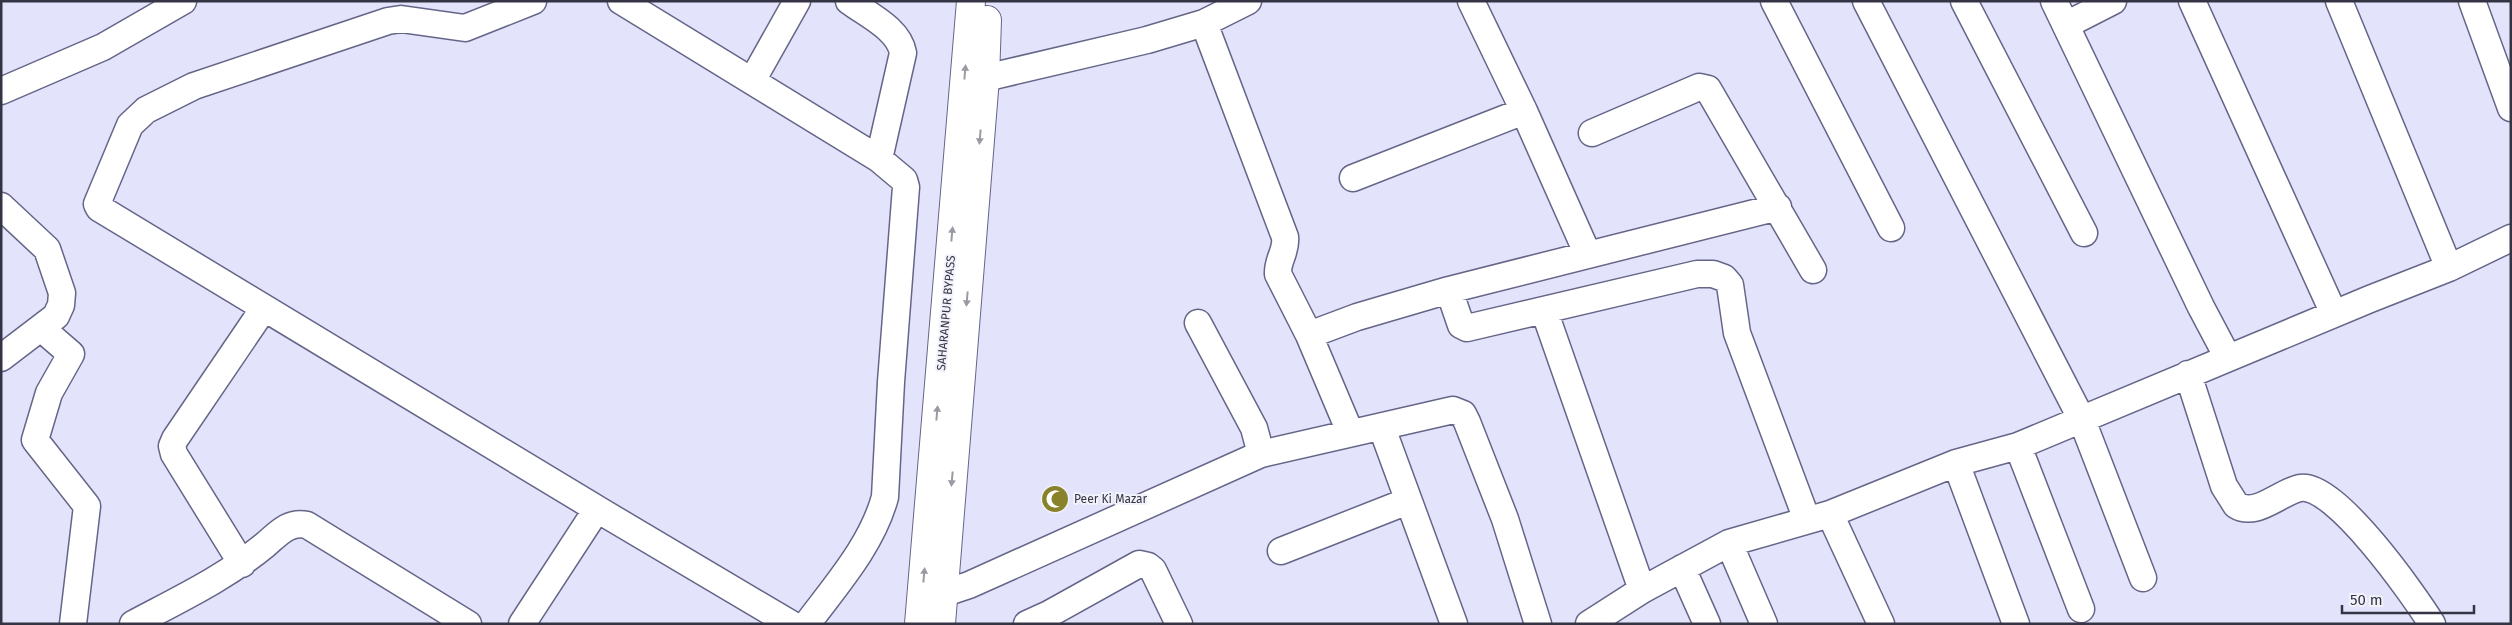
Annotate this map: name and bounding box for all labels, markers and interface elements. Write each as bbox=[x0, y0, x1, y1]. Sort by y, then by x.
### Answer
one-way arrow bbox=[961, 64, 969, 80]
one-way arrow bbox=[976, 130, 984, 146]
one-way arrow bbox=[948, 226, 956, 242]
street label: SAHARANPUR BYPASS bbox=[934, 254, 958, 371]
one-way arrow bbox=[962, 291, 970, 307]
one-way arrow bbox=[934, 405, 942, 421]
one-way arrow bbox=[947, 471, 955, 487]
mosque icon: Peer Ki Mazar bbox=[1040, 484, 1070, 514]
place label: Peer Ki Mazar bbox=[1074, 492, 1148, 506]
one-way arrow bbox=[921, 567, 929, 583]
scale bar bbox=[2342, 582, 2474, 614]
text: 50 m bbox=[2350, 591, 2383, 609]

